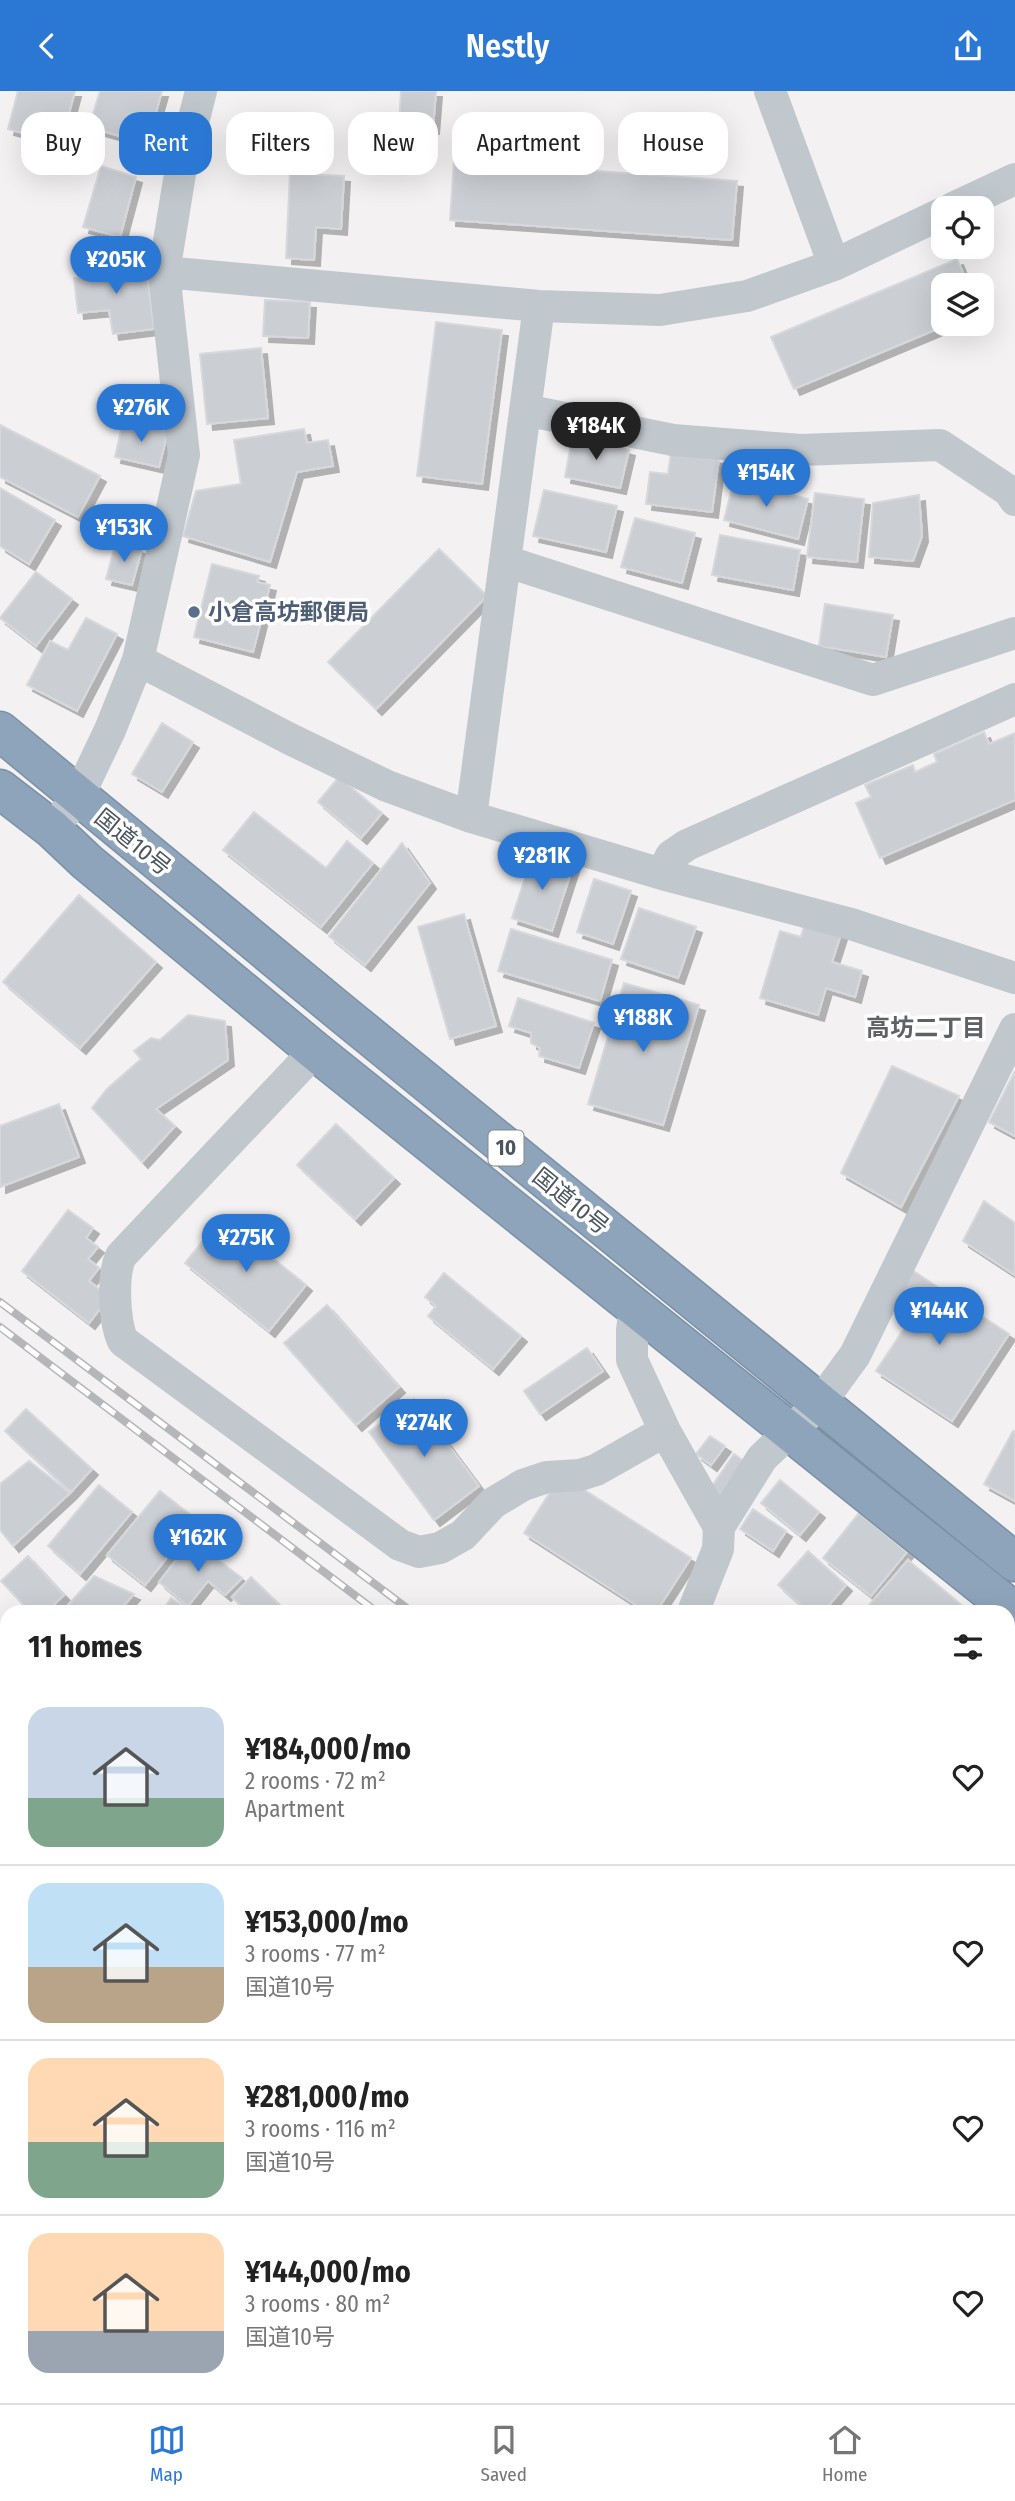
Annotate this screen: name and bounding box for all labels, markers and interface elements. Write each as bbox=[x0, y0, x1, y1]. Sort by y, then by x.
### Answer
icon: back bbox=[28, 27, 66, 65]
text: Nestly bbox=[466, 27, 549, 65]
icon: share bbox=[949, 27, 987, 65]
chip: Buy bbox=[21, 112, 105, 175]
chip: Rent bbox=[119, 112, 212, 175]
chip: Filters bbox=[226, 112, 334, 175]
chip: New bbox=[348, 112, 438, 175]
chip: Apartment bbox=[452, 112, 604, 175]
chip: House bbox=[618, 112, 728, 175]
map controls bbox=[931, 196, 994, 336]
button: locate bbox=[931, 196, 994, 259]
pin: ¥205K bbox=[67, 237, 165, 296]
text: ¥205K bbox=[86, 245, 146, 273]
button: layers bbox=[931, 273, 994, 336]
pin: ¥276K bbox=[92, 385, 190, 444]
text: ¥276K bbox=[113, 393, 169, 421]
pin: ¥184K bbox=[547, 403, 645, 462]
text: ¥184K bbox=[567, 411, 625, 439]
pin: ¥154K bbox=[717, 449, 815, 509]
text: ¥154K bbox=[737, 458, 795, 486]
pin: ¥153K bbox=[75, 505, 173, 564]
text: ¥153K bbox=[96, 513, 152, 541]
place label: 小倉高坊郵便局 bbox=[208, 598, 369, 626]
marker: 小倉高坊郵便局 bbox=[186, 604, 202, 620]
street label: 国道10号 bbox=[89, 803, 177, 881]
pin: ¥281K bbox=[493, 833, 591, 892]
text: ¥281K bbox=[514, 841, 570, 869]
pin: ¥188K bbox=[594, 995, 692, 1054]
text: ¥188K bbox=[614, 1003, 672, 1031]
district label: 高坊二丁目 bbox=[866, 1014, 986, 1042]
road number: 10 bbox=[489, 1131, 524, 1165]
street label: 国道10号 bbox=[527, 1162, 615, 1240]
pin: ¥275K bbox=[197, 1215, 295, 1274]
text: ¥275K bbox=[218, 1223, 274, 1251]
pin: ¥144K bbox=[890, 1287, 988, 1347]
text: ¥144K bbox=[910, 1296, 968, 1324]
pin: ¥274K bbox=[375, 1399, 473, 1459]
text: ¥274K bbox=[396, 1408, 452, 1436]
pin: ¥162K bbox=[149, 1515, 247, 1574]
text: ¥162K bbox=[170, 1523, 226, 1551]
icon: filters bbox=[949, 1628, 987, 1666]
text: 11 homes bbox=[28, 1629, 142, 1665]
text: ¥184,000/mo bbox=[245, 1731, 411, 1767]
icon: home bbox=[84, 1735, 168, 1819]
icon: heart bbox=[949, 1758, 987, 1796]
text: 2 rooms · 72 m² bbox=[245, 1767, 386, 1795]
text: Apartment bbox=[245, 1795, 345, 1823]
text: ¥153,000/mo bbox=[245, 1904, 409, 1940]
icon: home bbox=[84, 1911, 168, 1995]
icon: heart bbox=[949, 1934, 987, 1972]
text: 3 rooms · 77 m² bbox=[245, 1940, 386, 1968]
text: 国道10号 bbox=[245, 1973, 335, 2001]
text: ¥281,000/mo bbox=[245, 2079, 409, 2115]
icon: home bbox=[84, 2086, 168, 2170]
icon: heart bbox=[949, 2109, 987, 2147]
text: 3 rooms · 116 m² bbox=[245, 2115, 396, 2143]
text: 国道10号 bbox=[245, 2148, 335, 2176]
text: ¥144,000/mo bbox=[245, 2254, 411, 2290]
icon: home bbox=[84, 2261, 168, 2345]
icon: heart bbox=[949, 2284, 987, 2322]
text: 3 rooms · 80 m² bbox=[245, 2290, 390, 2318]
text: 国道10号 bbox=[245, 2323, 335, 2351]
tab: Map bbox=[148, 2421, 186, 2486]
tab: Saved bbox=[481, 2421, 527, 2486]
tab: Home bbox=[822, 2421, 867, 2486]

